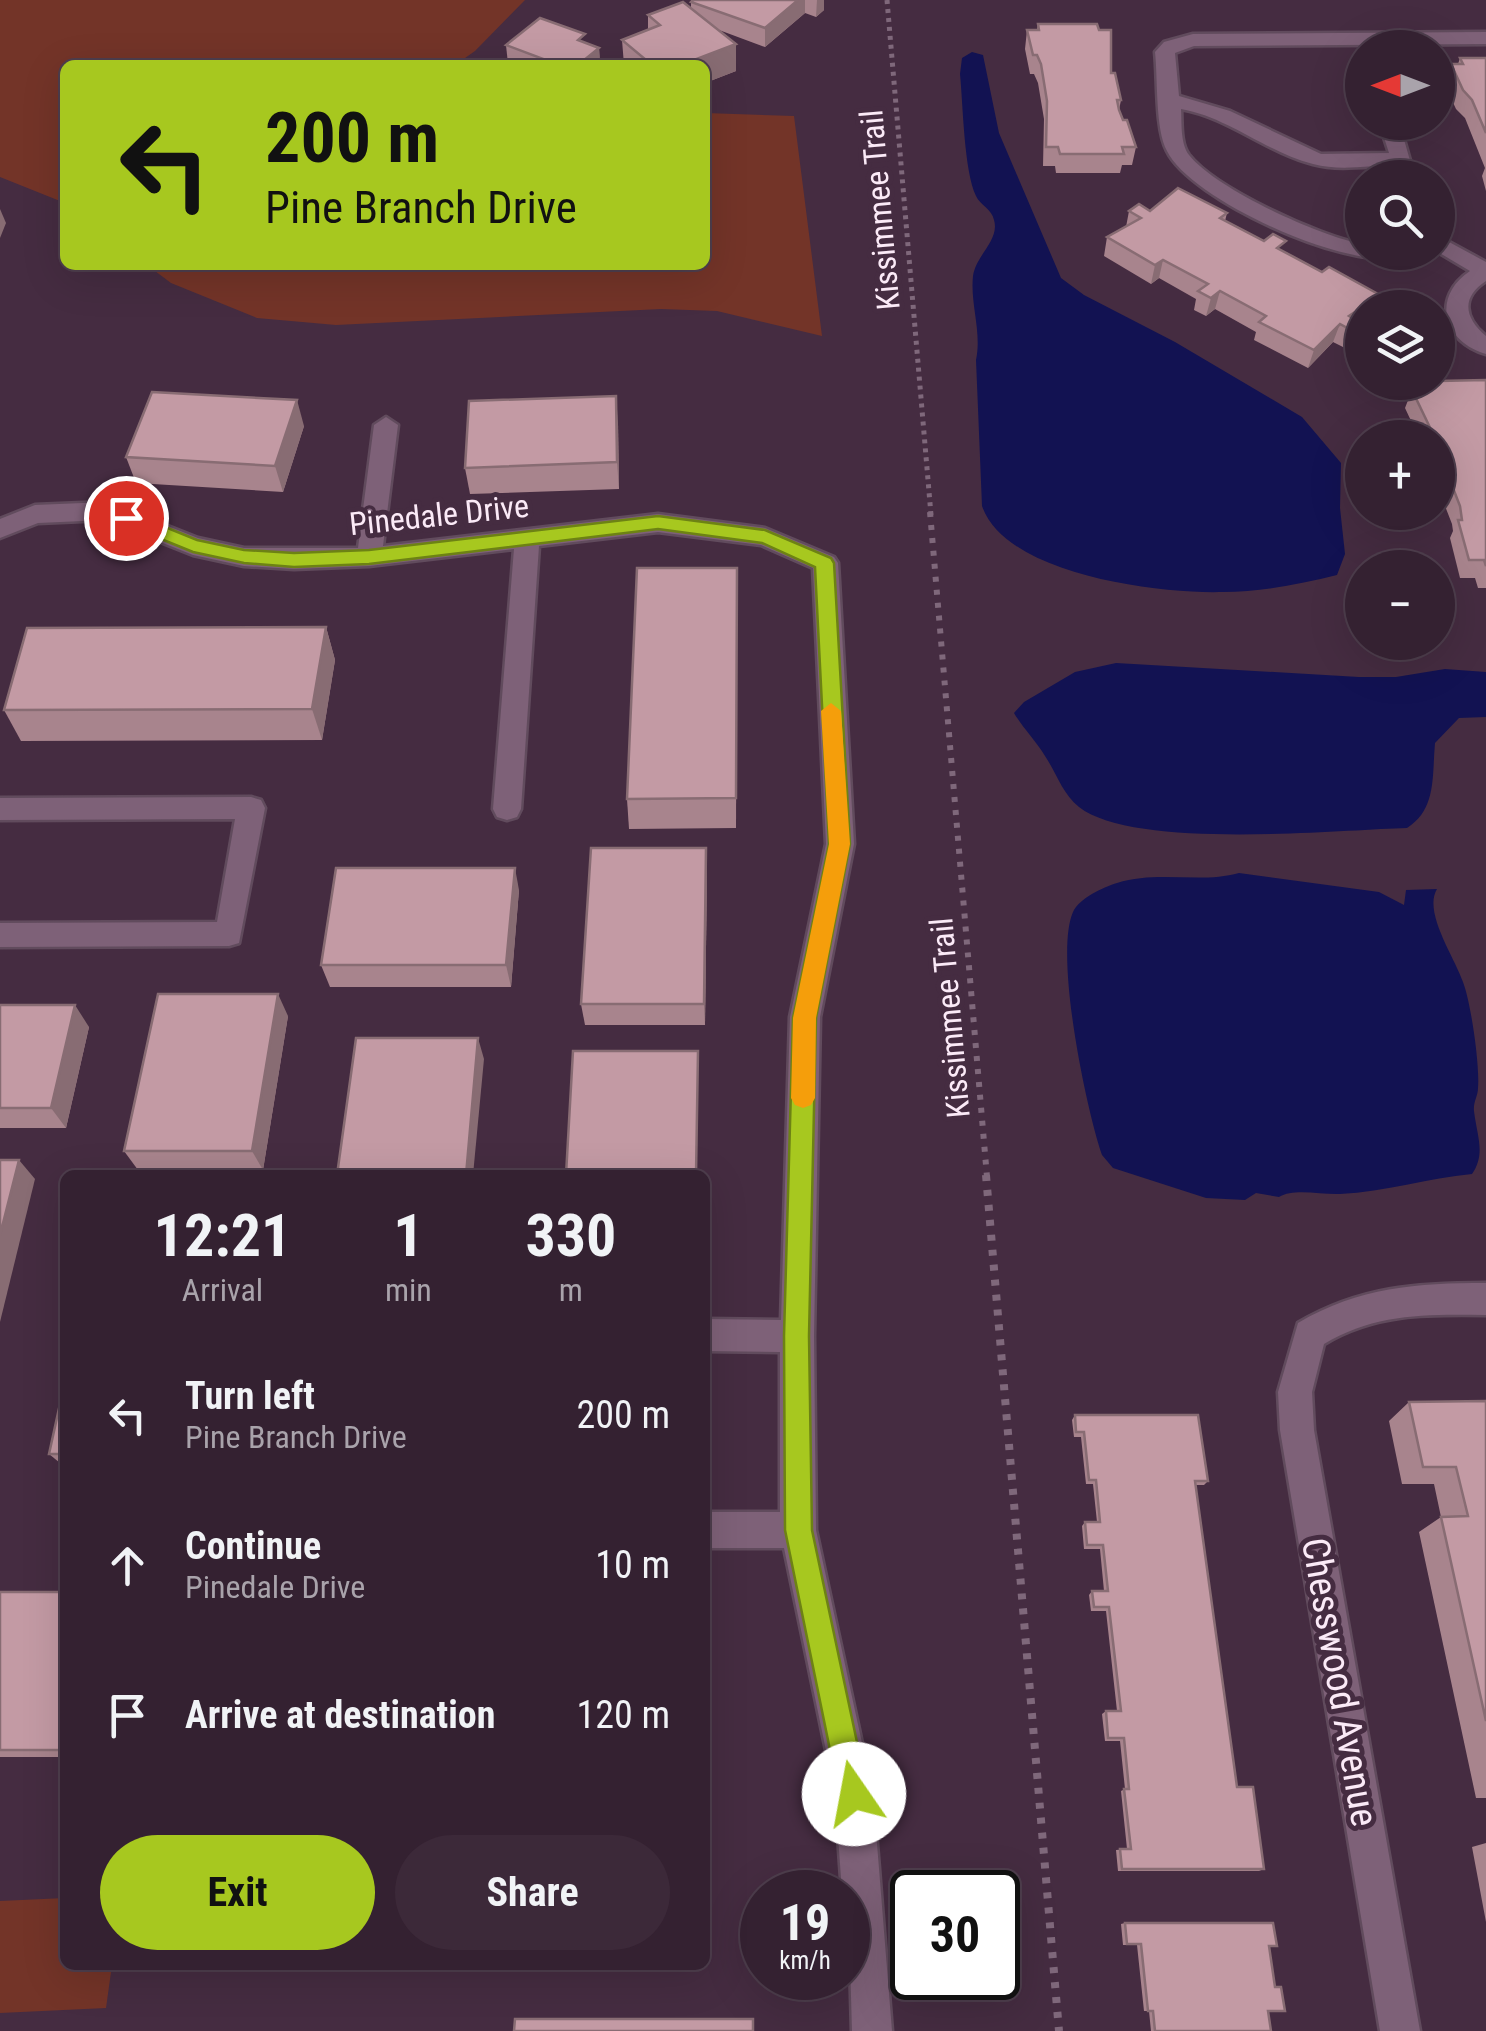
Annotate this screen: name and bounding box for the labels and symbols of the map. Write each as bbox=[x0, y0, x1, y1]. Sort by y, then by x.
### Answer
north arrow bbox=[1345, 30, 1455, 140]
street label: Kissimmee Trail bbox=[852, 108, 908, 312]
pin bbox=[84, 476, 169, 561]
street label: Pinedale Drive bbox=[347, 487, 531, 543]
street label: Kissimmee Trail bbox=[922, 916, 978, 1120]
street label: Chesswood Avenue bbox=[1293, 1534, 1387, 1830]
position arrow bbox=[802, 1742, 906, 1846]
speed limit sign: 30 bbox=[890, 1870, 1020, 2000]

